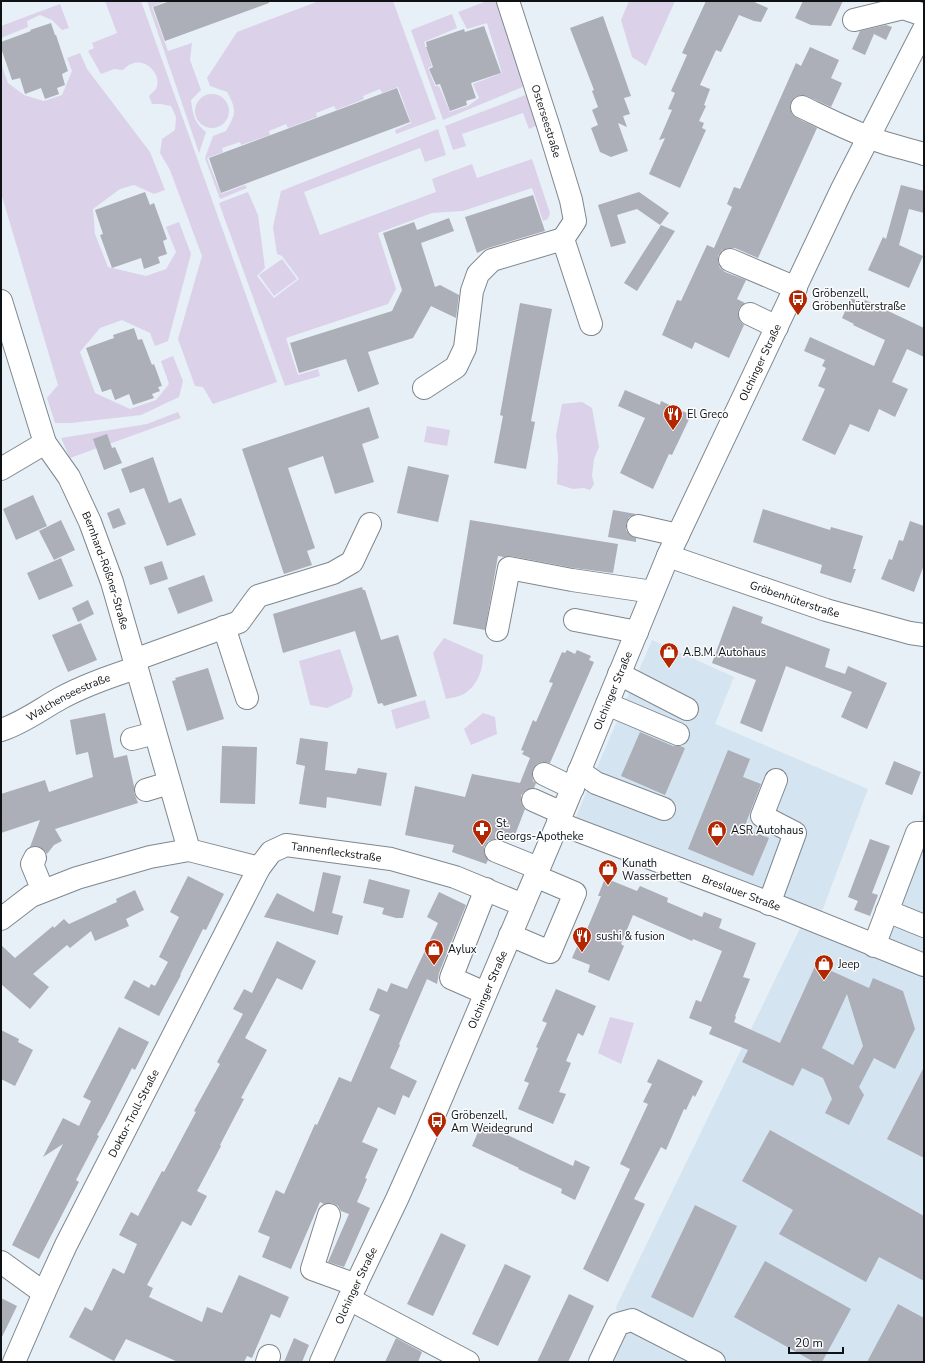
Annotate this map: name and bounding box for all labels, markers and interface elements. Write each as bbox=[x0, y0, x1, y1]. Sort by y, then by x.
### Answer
street label: Osterseestraße bbox=[528, 83, 565, 159]
place label: Gröbenzell, Gröbenhüterstraße bbox=[812, 286, 906, 314]
bus stop icon: Gröbenzell, Gröbenhüterstraße bbox=[787, 288, 809, 316]
street label: Olchinger Straße bbox=[735, 321, 785, 403]
restaurant icon: El Greco bbox=[662, 403, 684, 431]
place label: El Greco bbox=[687, 407, 728, 422]
street label: Bernhard-Rößner-Straße bbox=[79, 509, 133, 631]
street label: Gröbenhüterstraße bbox=[748, 577, 842, 621]
shop icon: A.B.M. Autohaus bbox=[658, 641, 680, 669]
place label: A.B.M. Autohaus bbox=[683, 645, 766, 660]
street label: Olchinger Straße bbox=[590, 649, 635, 732]
street label: Walchenseestraße bbox=[23, 670, 112, 725]
place label: St. Georgs-Apotheke bbox=[496, 816, 584, 844]
pharmacy icon: St. Georgs-Apotheke bbox=[471, 818, 493, 846]
shop icon: ASR Autohaus bbox=[706, 819, 728, 847]
place label: ASR Autohaus bbox=[731, 823, 804, 838]
street label: Tannenfleckstraße bbox=[290, 838, 383, 865]
place label: Kunath Wasserbetten bbox=[622, 856, 692, 884]
shop icon: Kunath Wasserbetten bbox=[597, 858, 619, 886]
street label: Breslauer Straße bbox=[700, 871, 783, 914]
restaurant icon: sushi & fusion bbox=[571, 925, 593, 953]
place label: sushi & fusion bbox=[596, 929, 665, 944]
shop icon: Aylux bbox=[423, 938, 445, 966]
place label: Aylux bbox=[448, 942, 477, 957]
street label: Olchinger Straße bbox=[464, 948, 511, 1031]
shop icon: Jeep bbox=[813, 953, 835, 981]
place label: Jeep bbox=[837, 957, 860, 972]
street label: Doktor-Troll-Straße bbox=[105, 1067, 162, 1160]
place label: Gröbenzell, Am Weidegrund bbox=[451, 1108, 533, 1136]
bus stop icon: Gröbenzell, Am Weidegrund bbox=[426, 1110, 448, 1138]
street label: Olchinger Straße bbox=[331, 1244, 380, 1327]
scale bar bbox=[789, 1329, 843, 1355]
text: 20 m bbox=[795, 1335, 823, 1351]

